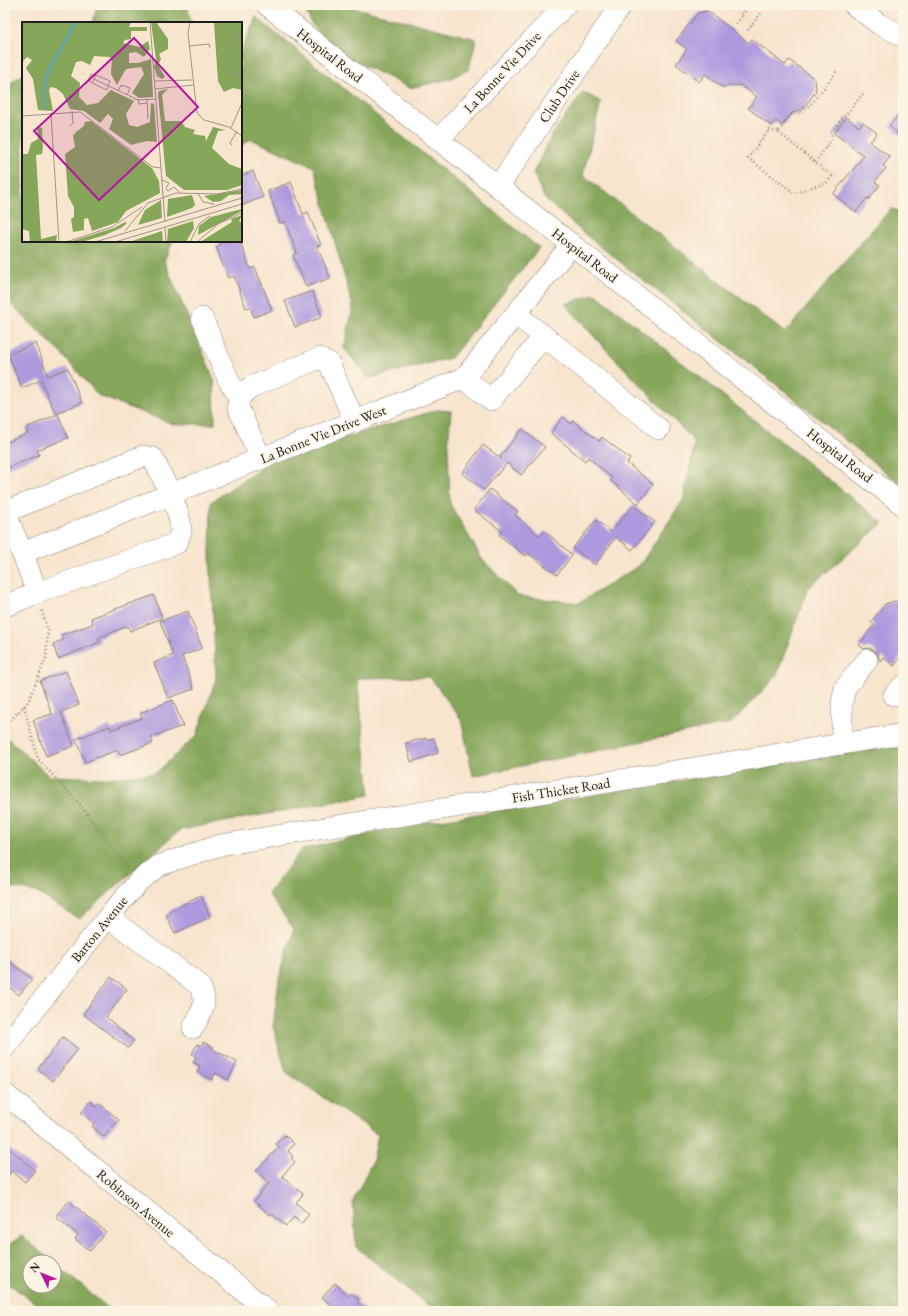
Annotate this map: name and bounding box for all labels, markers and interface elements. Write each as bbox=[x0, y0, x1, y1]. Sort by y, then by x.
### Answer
inset map bbox=[22, 22, 242, 242]
street label: Hospital Road bbox=[293, 24, 367, 87]
street label: La Bonne Vie Drive bbox=[459, 27, 545, 117]
street label: Club Drive bbox=[535, 65, 584, 126]
street label: Hospital Road bbox=[548, 224, 622, 287]
street label: La Bonne Vie Drive West bbox=[257, 400, 389, 467]
street label: Hospital Road bbox=[803, 424, 877, 487]
street label: Fish Thicket Road bbox=[511, 773, 612, 807]
street label: Barton Avenue bbox=[67, 892, 132, 966]
street label: Robinson Avenue bbox=[93, 1165, 179, 1241]
north arrow bbox=[22, 1254, 62, 1294]
text: N bbox=[27, 1259, 43, 1275]

